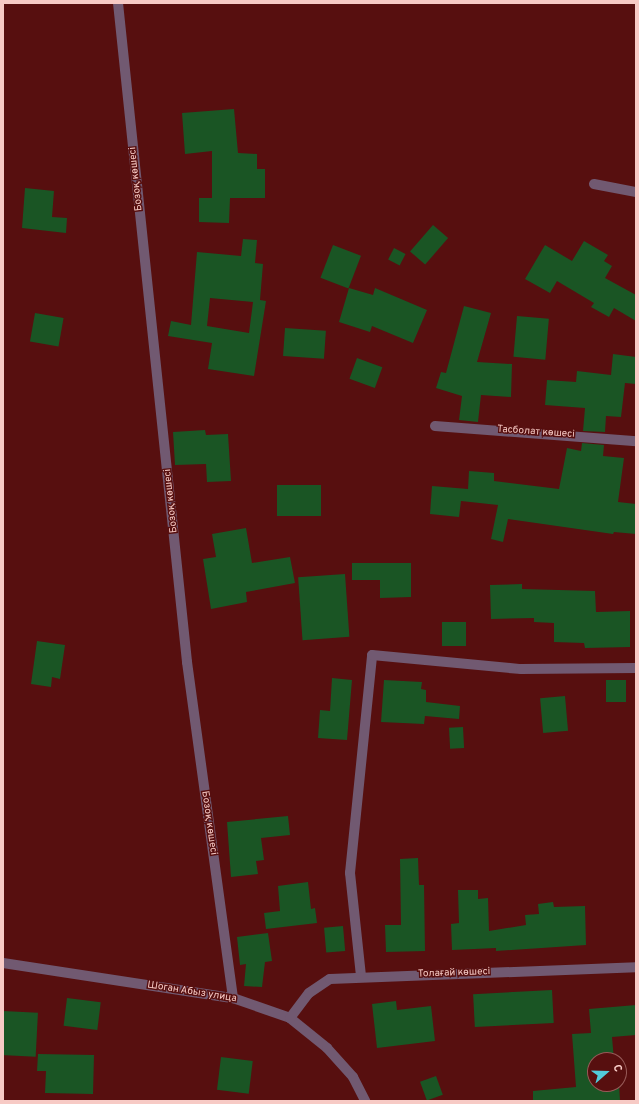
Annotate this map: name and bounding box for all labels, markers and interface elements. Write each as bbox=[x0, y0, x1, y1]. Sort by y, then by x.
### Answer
street label: Бозоқ көшесі bbox=[127, 146, 145, 212]
street label: Тасболат көшесі bbox=[497, 423, 575, 441]
street label: Бозоқ көшесі bbox=[162, 468, 180, 534]
street label: Бозоқ көшесі bbox=[199, 790, 219, 856]
street label: Толағай көшесі bbox=[418, 966, 490, 980]
street label: Шоган Абыз улица bbox=[146, 979, 238, 1005]
north arrow bbox=[587, 1052, 627, 1092]
text: С bbox=[610, 1063, 625, 1074]

